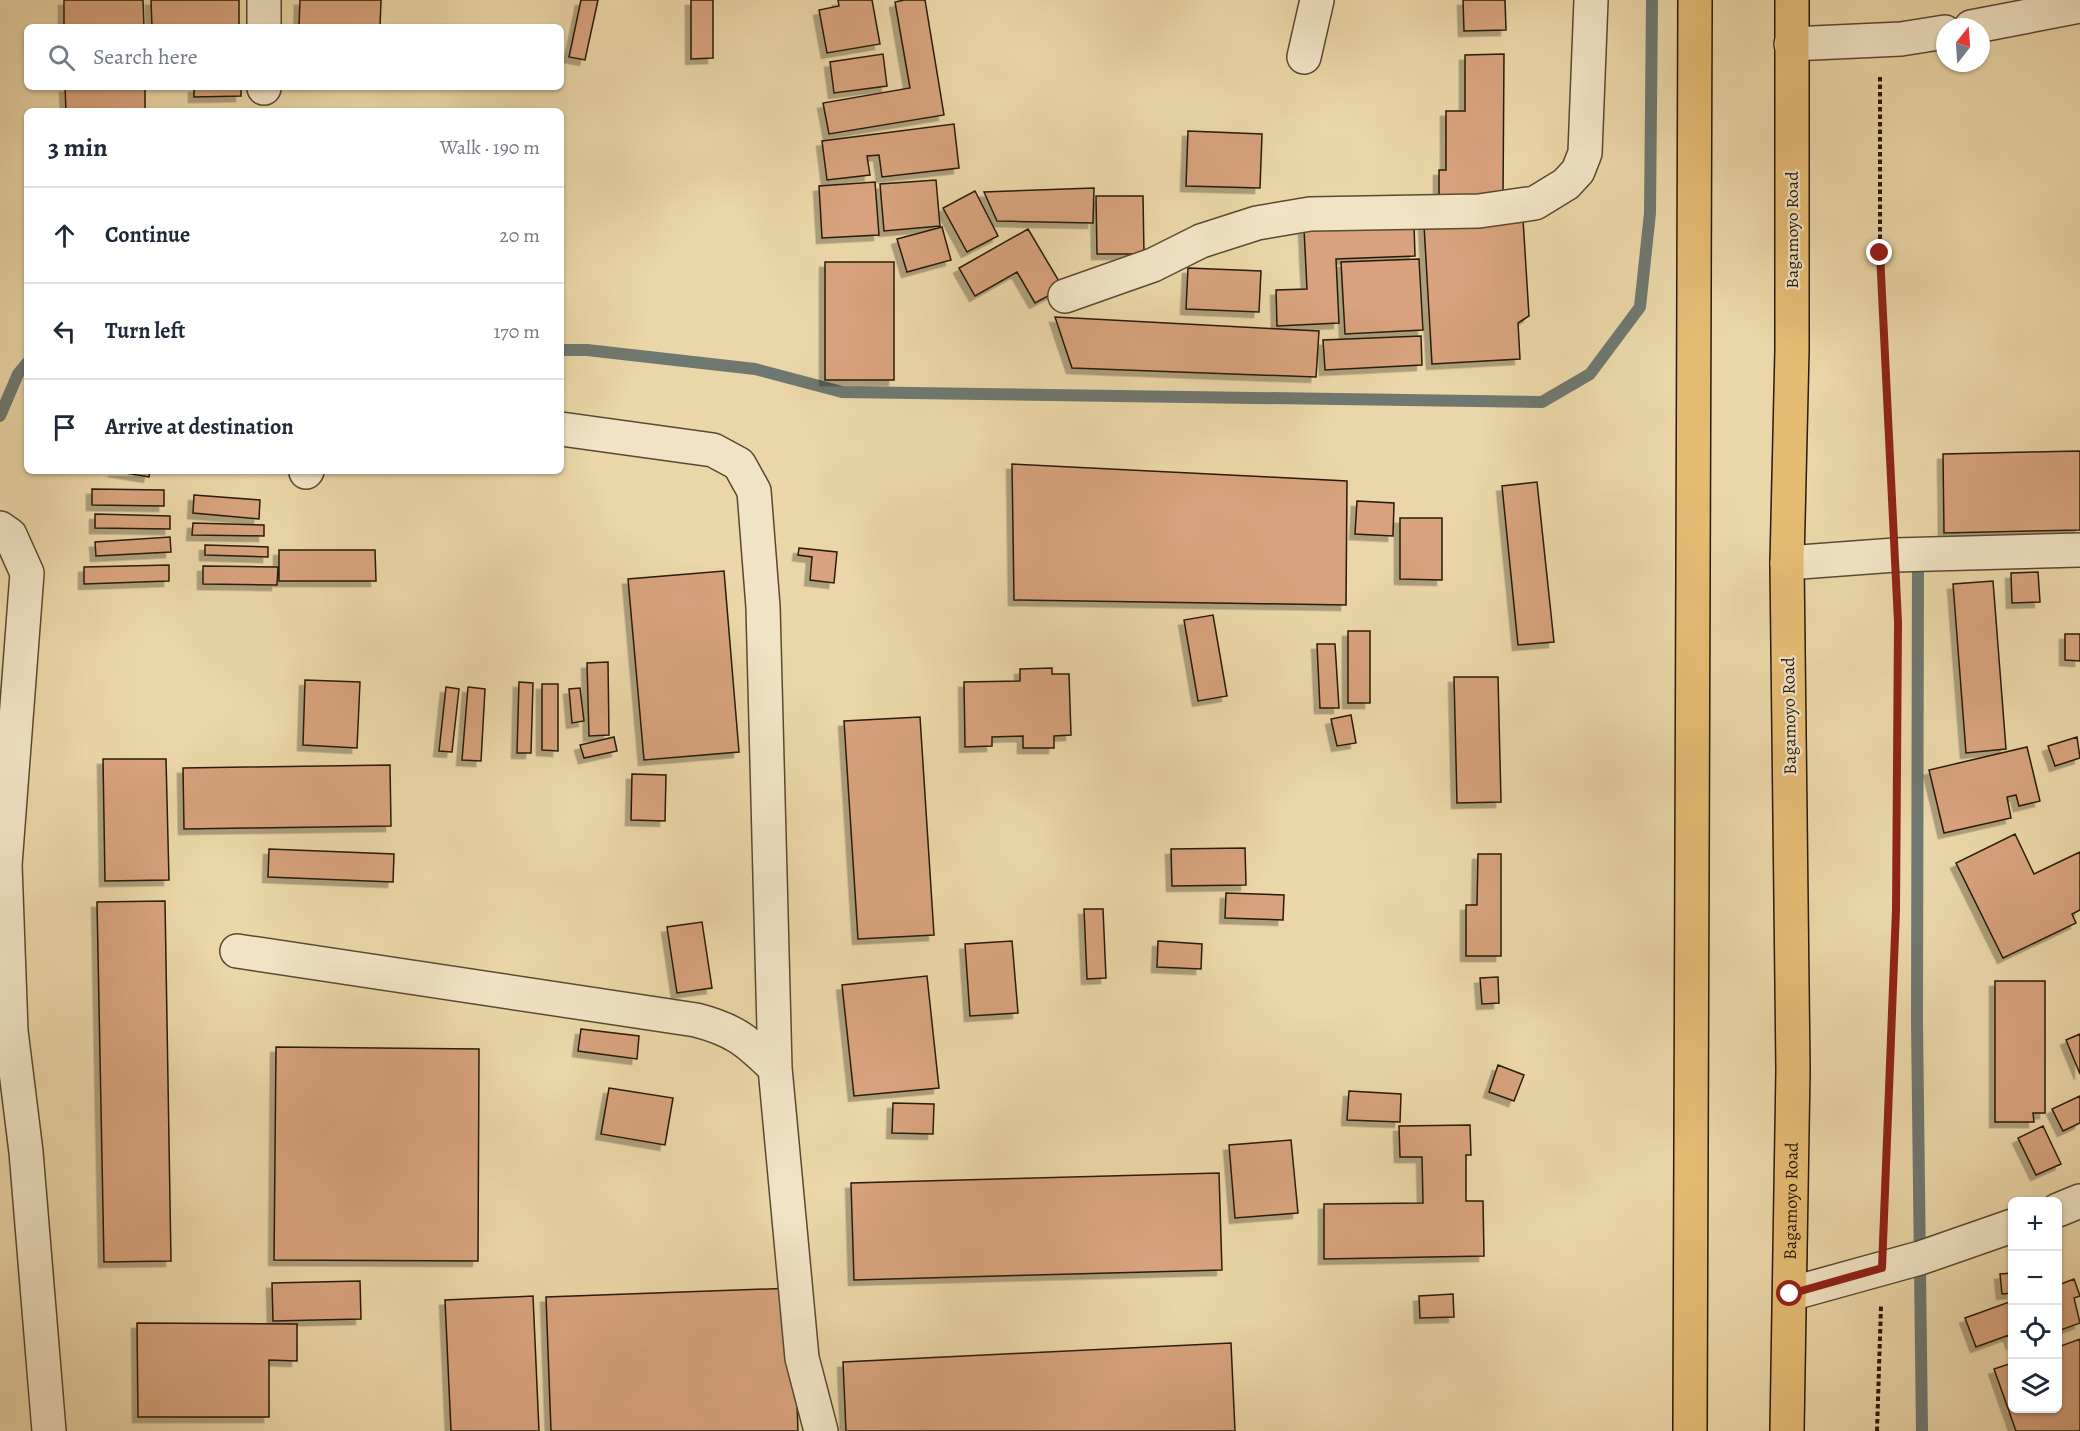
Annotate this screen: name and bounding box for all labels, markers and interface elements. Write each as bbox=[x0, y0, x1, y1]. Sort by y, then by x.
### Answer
north arrow bbox=[1936, 18, 1990, 72]
search box bbox=[24, 24, 564, 90]
icon: search bbox=[45, 41, 78, 74]
text: Search here bbox=[93, 42, 198, 72]
text: 3 min bbox=[48, 130, 108, 165]
text: Walk · 190 m bbox=[440, 134, 540, 161]
street label: Bagamoyo Road bbox=[1780, 171, 1804, 289]
icon: ahead bbox=[48, 219, 81, 252]
text: Continue bbox=[105, 220, 190, 250]
text: 20 m bbox=[499, 222, 540, 249]
route end bbox=[1866, 239, 1892, 265]
icon: left bbox=[48, 315, 81, 348]
text: Turn left bbox=[105, 316, 185, 346]
text: 170 m bbox=[494, 318, 540, 345]
icon: arrive bbox=[48, 411, 81, 444]
text: Arrive at destination bbox=[105, 412, 294, 442]
street label: Bagamoyo Road bbox=[1776, 657, 1802, 775]
street label: Bagamoyo Road bbox=[1778, 1142, 1804, 1260]
map controls bbox=[2008, 1197, 2062, 1413]
button: + bbox=[2008, 1197, 2062, 1251]
button: − bbox=[2008, 1251, 2062, 1305]
route start bbox=[1776, 1280, 1802, 1306]
button: locate bbox=[2008, 1305, 2062, 1359]
button: layers bbox=[2008, 1359, 2062, 1413]

